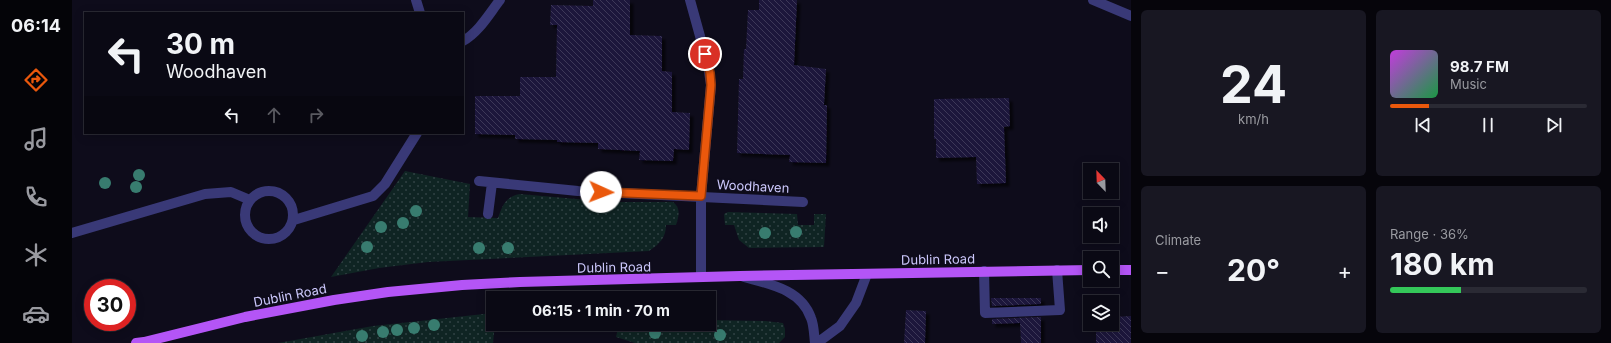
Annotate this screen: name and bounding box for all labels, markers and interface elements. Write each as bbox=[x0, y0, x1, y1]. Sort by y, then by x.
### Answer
text: 06:14 bbox=[11, 15, 61, 36]
text: 30 m bbox=[166, 27, 235, 61]
icon: left bbox=[100, 28, 152, 80]
pin bbox=[688, 37, 722, 71]
icon: arrive bbox=[694, 43, 716, 65]
text: 24 bbox=[1220, 53, 1287, 116]
text: 98.7 FM bbox=[1450, 57, 1509, 76]
text: Woodhaven bbox=[166, 61, 267, 82]
icon: directions bbox=[22, 66, 50, 94]
text: Music bbox=[1450, 76, 1487, 92]
icon: left bbox=[221, 104, 243, 126]
icon: ahead bbox=[263, 104, 285, 126]
icon: right bbox=[305, 104, 327, 126]
text: km/h bbox=[1238, 111, 1269, 127]
icon: previous bbox=[1412, 114, 1434, 136]
icon: pause bbox=[1477, 114, 1499, 136]
icon: next bbox=[1543, 114, 1565, 136]
icon: music bbox=[22, 125, 50, 153]
north arrow bbox=[1083, 163, 1119, 199]
map controls bbox=[1083, 163, 1119, 331]
position arrow bbox=[580, 171, 622, 213]
street label: Woodhaven bbox=[716, 176, 790, 196]
icon: phone bbox=[22, 183, 50, 211]
button: sound bbox=[1083, 207, 1119, 243]
text: Range · 36% bbox=[1390, 226, 1469, 242]
text: Climate bbox=[1155, 232, 1201, 248]
icon: climate bbox=[22, 241, 50, 269]
text: 180 km bbox=[1390, 246, 1495, 282]
street label: Dublin Road bbox=[901, 250, 975, 268]
button: search bbox=[1083, 251, 1119, 287]
text: 20° bbox=[1227, 252, 1280, 288]
street label: Dublin Road bbox=[577, 258, 651, 276]
text: − bbox=[1155, 258, 1170, 284]
text: + bbox=[1337, 258, 1352, 284]
speed limit sign: 30 bbox=[84, 279, 136, 331]
street label: Dublin Road bbox=[252, 280, 328, 310]
button: layers bbox=[1083, 295, 1119, 331]
icon: car bbox=[22, 300, 50, 328]
text: 06:15 · 1 min · 70 m bbox=[532, 301, 670, 320]

